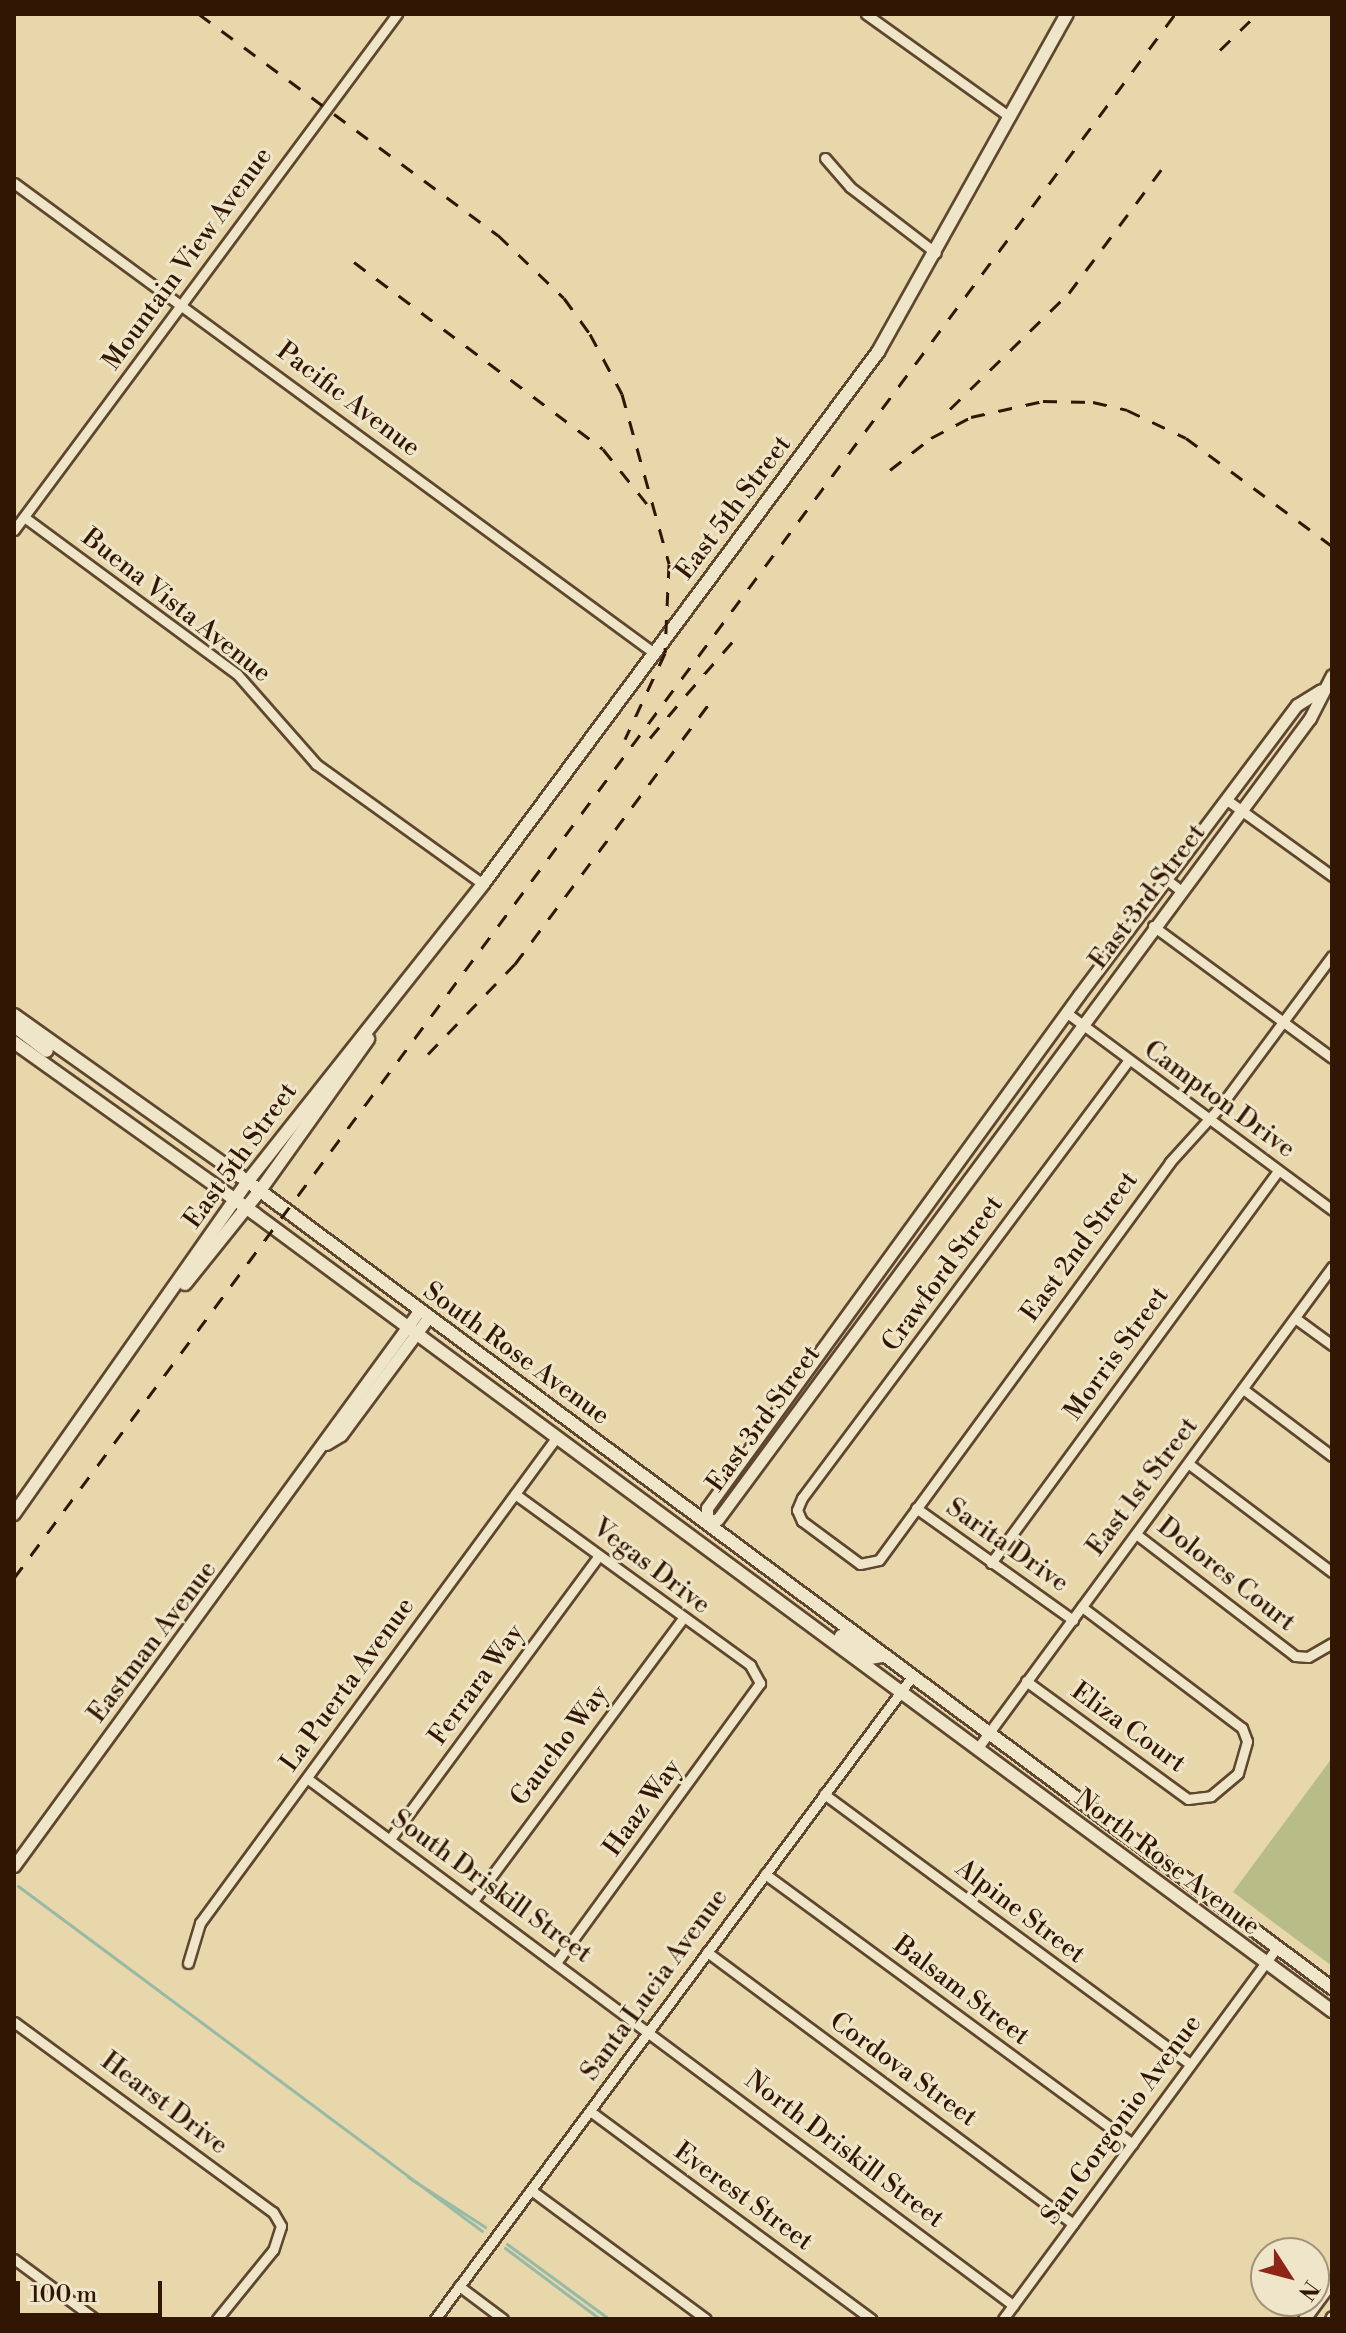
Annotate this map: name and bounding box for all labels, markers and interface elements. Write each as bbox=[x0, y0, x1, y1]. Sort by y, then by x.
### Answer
street label: Mountain View Avenue bbox=[97, 141, 279, 377]
street label: Pacific Avenue bbox=[270, 336, 426, 464]
street label: East 5th Street bbox=[670, 430, 798, 586]
street label: Buena Vista Avenue bbox=[75, 522, 277, 690]
street label: East 3rd Street bbox=[1083, 818, 1213, 976]
street label: Campton Drive bbox=[1137, 1035, 1301, 1165]
street label: East 5th Street bbox=[178, 1077, 304, 1235]
street label: East 2nd Street bbox=[1015, 1166, 1145, 1328]
street label: Crawford Street bbox=[876, 1190, 1010, 1358]
street label: South Rose Avenue bbox=[417, 1276, 615, 1432]
street label: Morris Street bbox=[1058, 1281, 1176, 1427]
street label: East 3rd Street bbox=[700, 1340, 828, 1498]
street label: East 1st Street bbox=[1081, 1412, 1205, 1562]
street label: Sarita Drive bbox=[940, 1492, 1074, 1600]
street label: Dolores Court bbox=[1151, 1511, 1301, 1639]
street label: Vegas Drive bbox=[586, 1513, 716, 1621]
street label: Eastman Avenue bbox=[82, 1555, 224, 1729]
street label: La Puerta Avenue bbox=[274, 1592, 422, 1778]
street label: Ferrara Way bbox=[423, 1619, 531, 1751]
street label: Eliza Court bbox=[1065, 1676, 1191, 1780]
street label: Gaucho Way bbox=[505, 1679, 615, 1813]
street label: Haaz Way bbox=[597, 1753, 689, 1863]
street label: North Rose Avenue bbox=[1068, 1783, 1266, 1943]
street label: South Driskill Street bbox=[385, 1804, 597, 1970]
street label: Alpine Street bbox=[949, 1853, 1091, 1971]
street label: Santa Lucia Avenue bbox=[575, 1883, 735, 2087]
street label: Balsam Street bbox=[887, 1930, 1035, 2052]
street label: Cordova Street bbox=[823, 2006, 983, 2134]
street label: San Gorgonio Avenue bbox=[1035, 2009, 1209, 2231]
street label: Hearst Drive bbox=[94, 2046, 234, 2162]
street label: North Driskill Street bbox=[738, 2065, 950, 2235]
street label: Everest Street bbox=[668, 2136, 818, 2258]
north arrow bbox=[1250, 2237, 1330, 2317]
scale bar bbox=[20, 2265, 166, 2315]
text: N bbox=[1292, 2275, 1324, 2305]
text: 100 m bbox=[30, 2280, 97, 2310]

